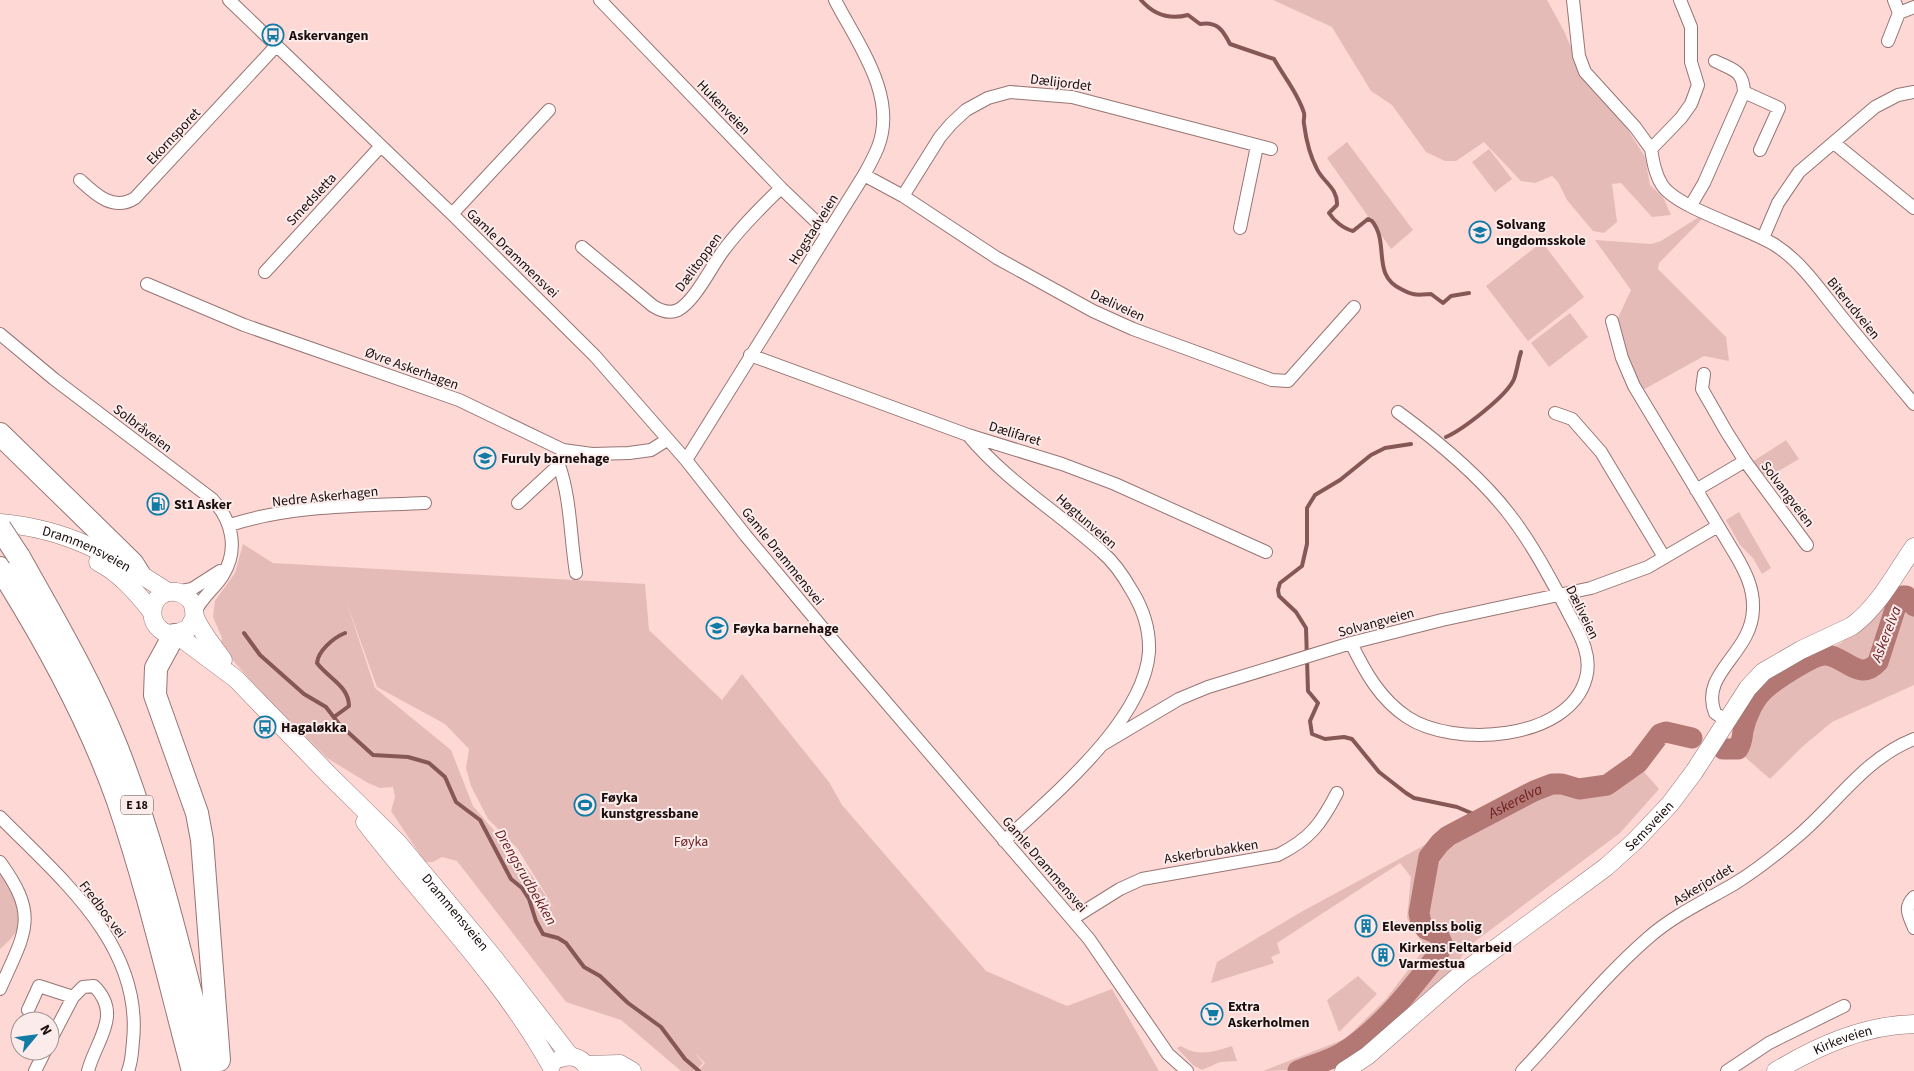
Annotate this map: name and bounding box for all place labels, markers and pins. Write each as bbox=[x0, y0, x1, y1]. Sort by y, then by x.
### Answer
bus stop icon: Askervangen bbox=[261, 23, 285, 47]
place label: Askervangen bbox=[288, 26, 369, 46]
place label: Solvang ungdomsskole bbox=[1496, 215, 1586, 251]
school or university icon: Solvang ungdomsskole bbox=[1468, 220, 1492, 244]
school or university icon: Furuly barnehage bbox=[473, 446, 497, 470]
place label: Furuly barnehage bbox=[501, 449, 610, 469]
fuel station icon: St1 Asker bbox=[146, 492, 170, 516]
place label: St1 Asker bbox=[174, 495, 232, 515]
school or university icon: Føyka barnehage bbox=[705, 616, 729, 640]
place label: Føyka barnehage bbox=[733, 619, 839, 639]
bus stop icon: Hagaløkka bbox=[253, 715, 277, 739]
place label: Hagaløkka bbox=[281, 718, 347, 738]
place label: Føyka kunstgressbane bbox=[601, 788, 699, 824]
sports icon: Føyka kunstgressbane bbox=[573, 793, 597, 817]
building icon: Elevenplss bolig bbox=[1354, 914, 1378, 938]
place label: Elevenplss bolig bbox=[1382, 917, 1482, 937]
place label: Kirkens Feltarbeid Varmestua bbox=[1398, 938, 1512, 974]
building icon: Kirkens Feltarbeid Varmestua bbox=[1371, 943, 1395, 967]
place label: Extra Askerholmen bbox=[1227, 997, 1310, 1033]
supermarket icon: Extra Askerholmen bbox=[1200, 1002, 1224, 1026]

